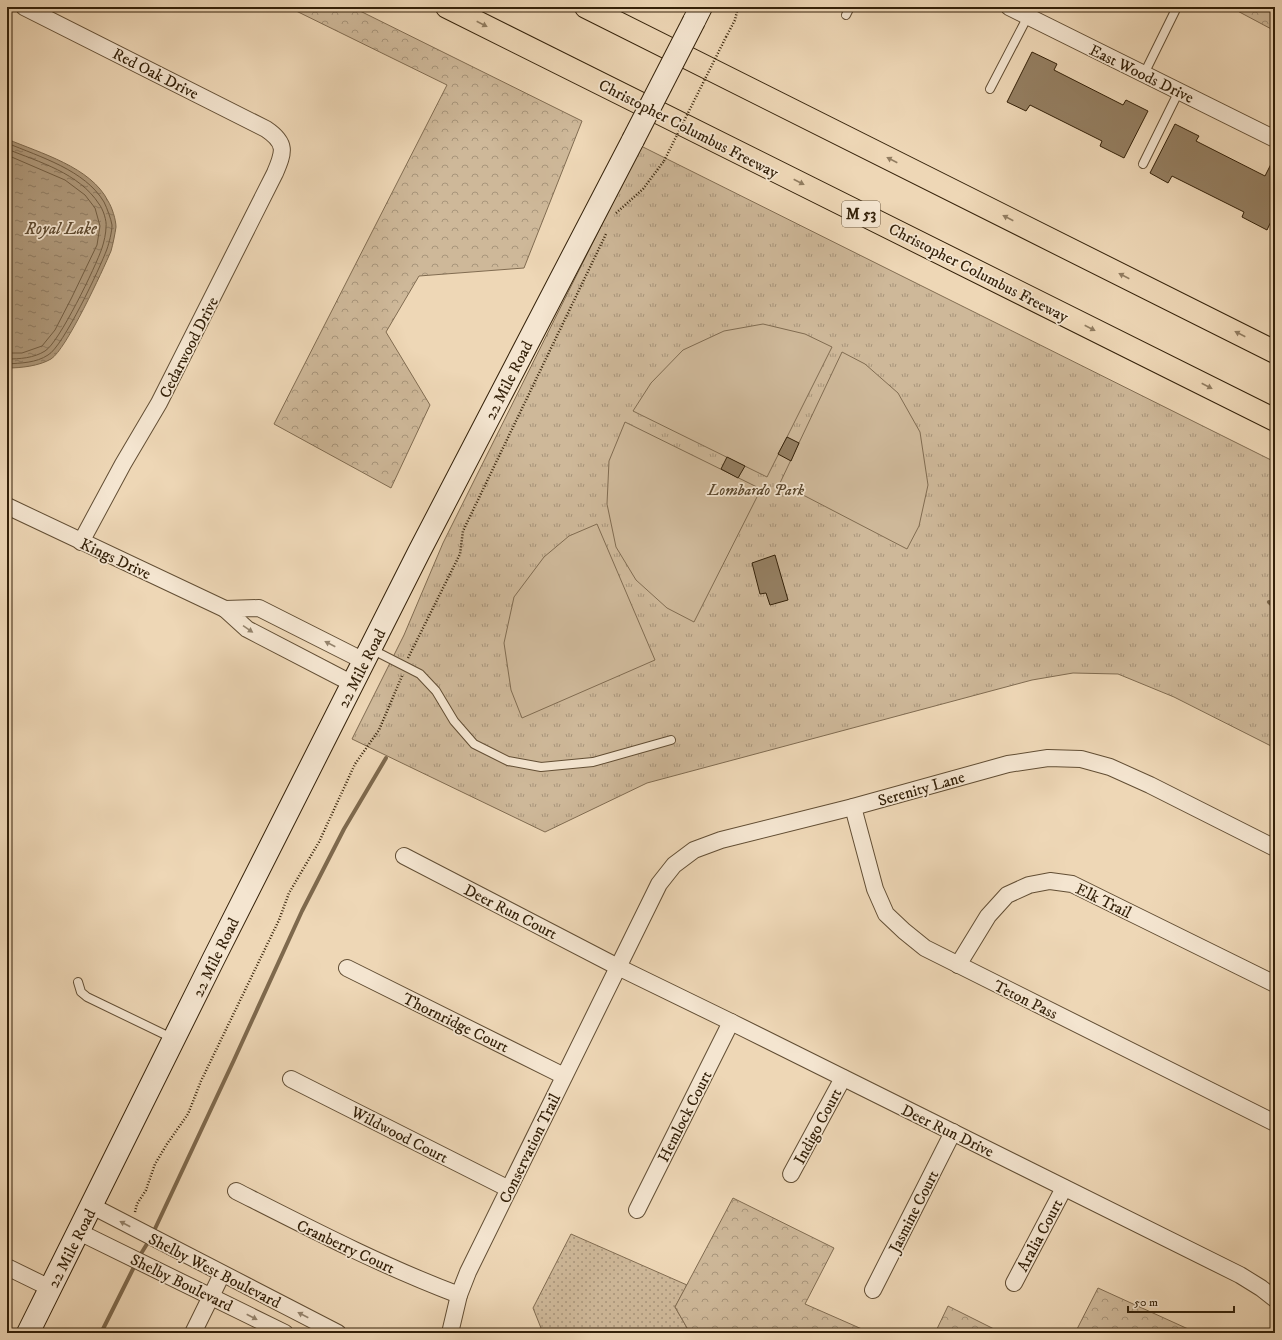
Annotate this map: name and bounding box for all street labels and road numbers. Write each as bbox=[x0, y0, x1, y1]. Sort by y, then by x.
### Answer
street label: East Woods Drive bbox=[1086, 40, 1197, 108]
street label: Red Oak Drive bbox=[109, 44, 202, 104]
street label: Christopher Columbus Freeway bbox=[595, 75, 782, 183]
road number: M 53 bbox=[842, 201, 880, 227]
street label: Christopher Columbus Freeway bbox=[885, 219, 1072, 327]
street label: Cedarwood Drive bbox=[155, 293, 223, 401]
street label: 22 Mile Road bbox=[480, 338, 537, 423]
street label: Kings Drive bbox=[77, 534, 155, 584]
street label: 22 Mile Road bbox=[333, 626, 390, 711]
street label: Serenity Lane bbox=[876, 767, 967, 811]
street label: Elk Trail bbox=[1072, 879, 1135, 923]
street label: Deer Run Court bbox=[461, 880, 560, 944]
street label: 22 Mile Road bbox=[188, 914, 244, 1000]
street label: Teton Pass bbox=[990, 976, 1061, 1024]
street label: Thornridge Court bbox=[399, 989, 512, 1057]
street label: Hemlock Court bbox=[653, 1067, 716, 1165]
street label: Indigo Court bbox=[790, 1085, 846, 1168]
street label: Conservation Trail bbox=[495, 1090, 565, 1207]
street label: Deer Run Drive bbox=[898, 1100, 997, 1162]
street label: Wildwood Court bbox=[347, 1101, 451, 1168]
street label: Jasmine Court bbox=[884, 1167, 943, 1258]
street label: Aralia Court bbox=[1012, 1196, 1067, 1275]
street label: 22 Mile Road bbox=[43, 1206, 100, 1291]
street label: Cranberry Court bbox=[293, 1215, 398, 1278]
street label: Shelby West Boulevard bbox=[145, 1229, 284, 1313]
street label: Shelby Boulevard bbox=[127, 1249, 236, 1316]

